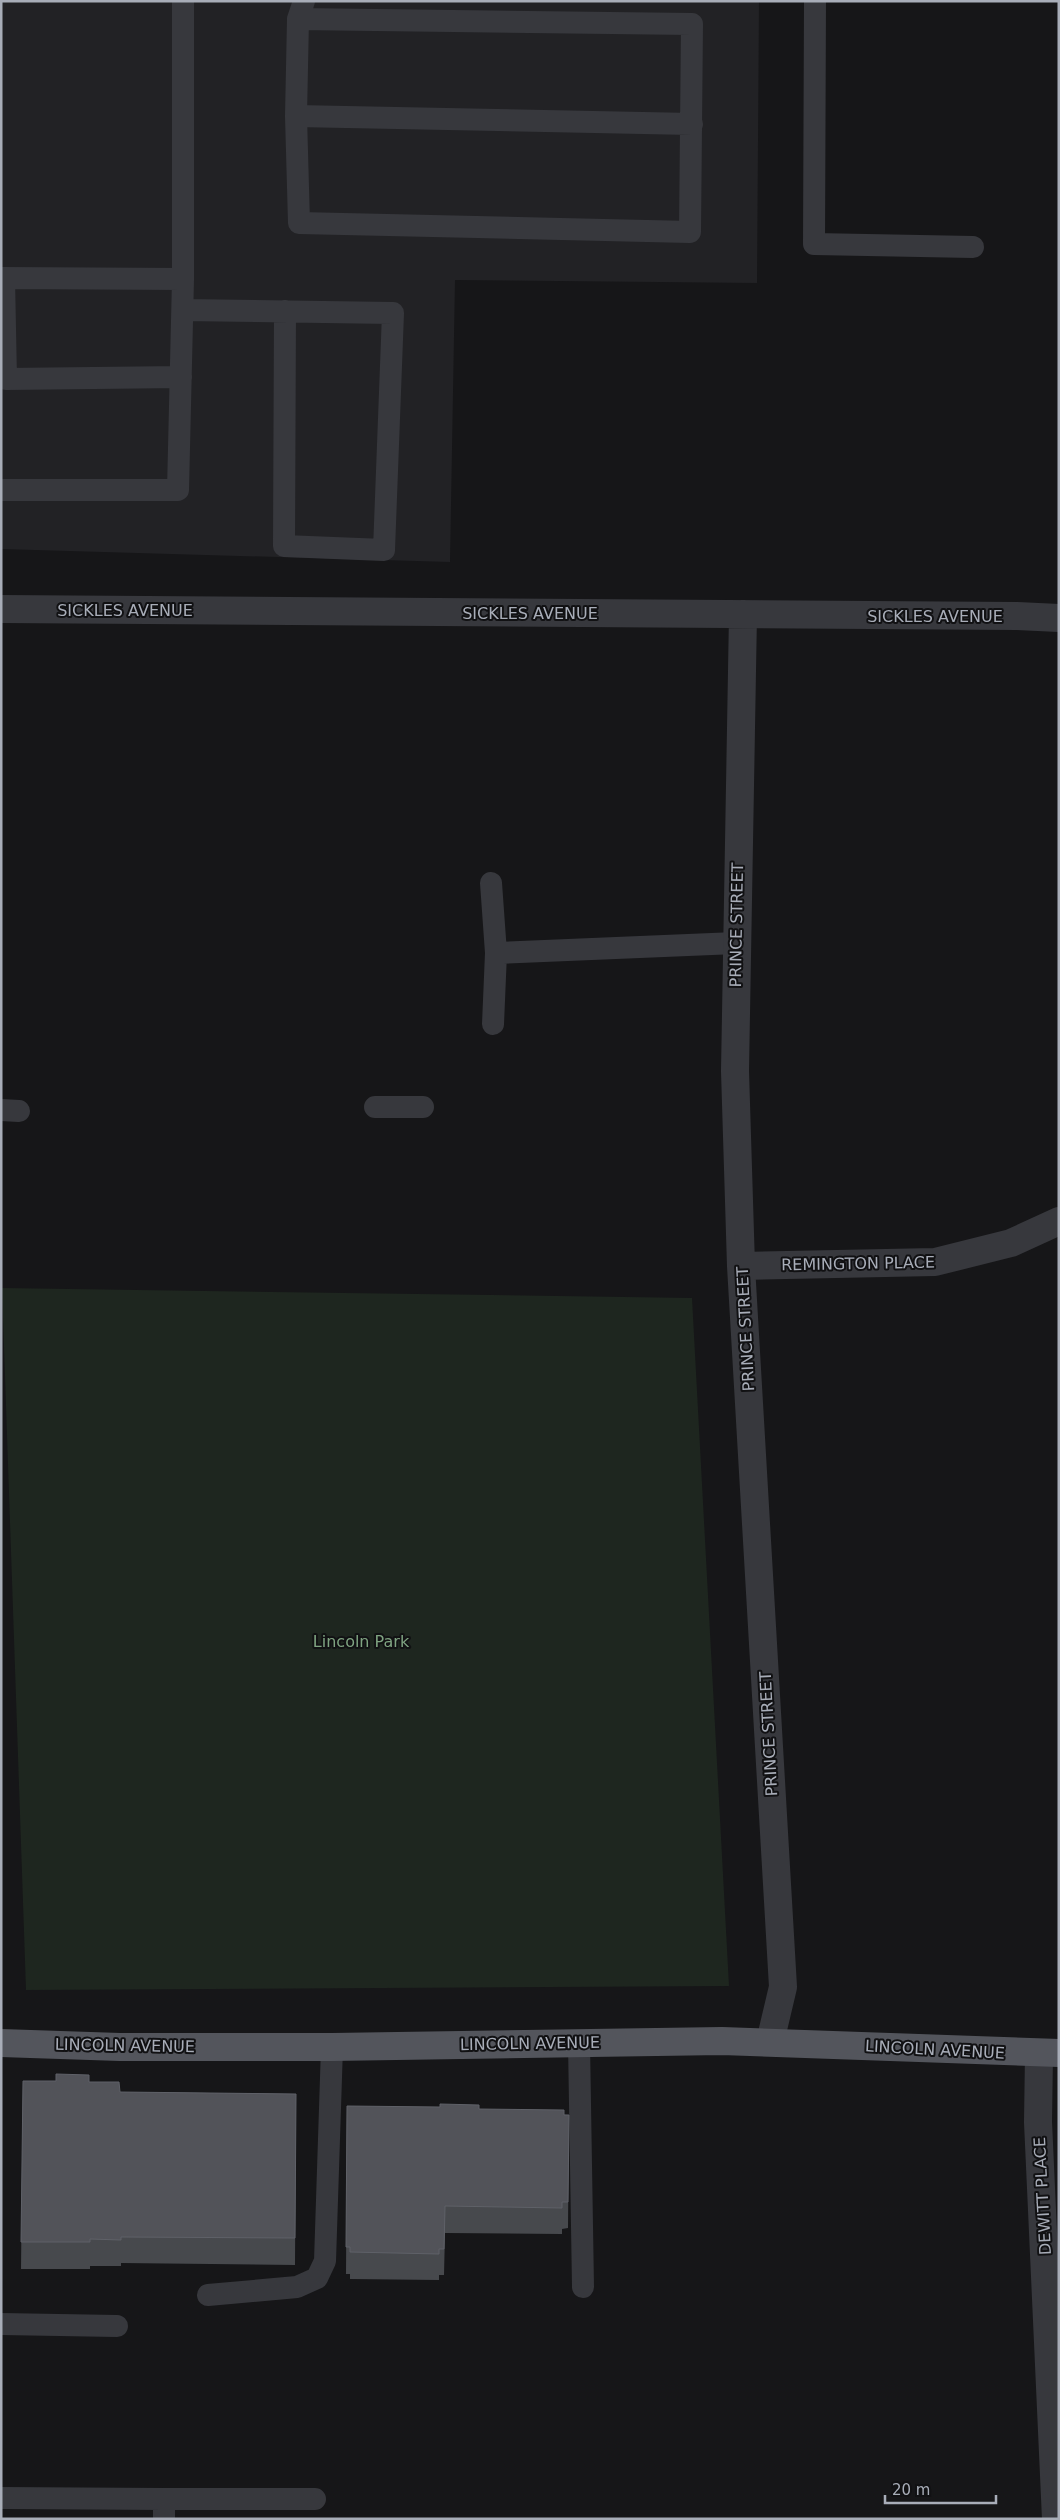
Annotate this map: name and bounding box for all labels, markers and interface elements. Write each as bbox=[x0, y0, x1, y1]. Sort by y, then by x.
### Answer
street label: SICKLES AVENUE bbox=[57, 601, 193, 620]
street label: SICKLES AVENUE bbox=[462, 604, 598, 623]
street label: SICKLES AVENUE bbox=[867, 607, 1003, 626]
street label: PRINCE STREET bbox=[726, 862, 747, 988]
street label: REMINGTON PLACE bbox=[781, 1253, 935, 1274]
street label: PRINCE STREET bbox=[733, 1266, 758, 1392]
park label: Lincoln Park bbox=[313, 1632, 410, 1651]
street label: PRINCE STREET bbox=[756, 1671, 781, 1797]
street label: LINCOLN AVENUE bbox=[460, 2033, 600, 2054]
street label: LINCOLN AVENUE bbox=[55, 2035, 195, 2056]
street label: LINCOLN AVENUE bbox=[865, 2036, 1005, 2063]
street label: DEWITT PLACE bbox=[1030, 2136, 1055, 2255]
scale bar bbox=[885, 2472, 996, 2504]
text: 20 m bbox=[892, 2481, 930, 2499]

